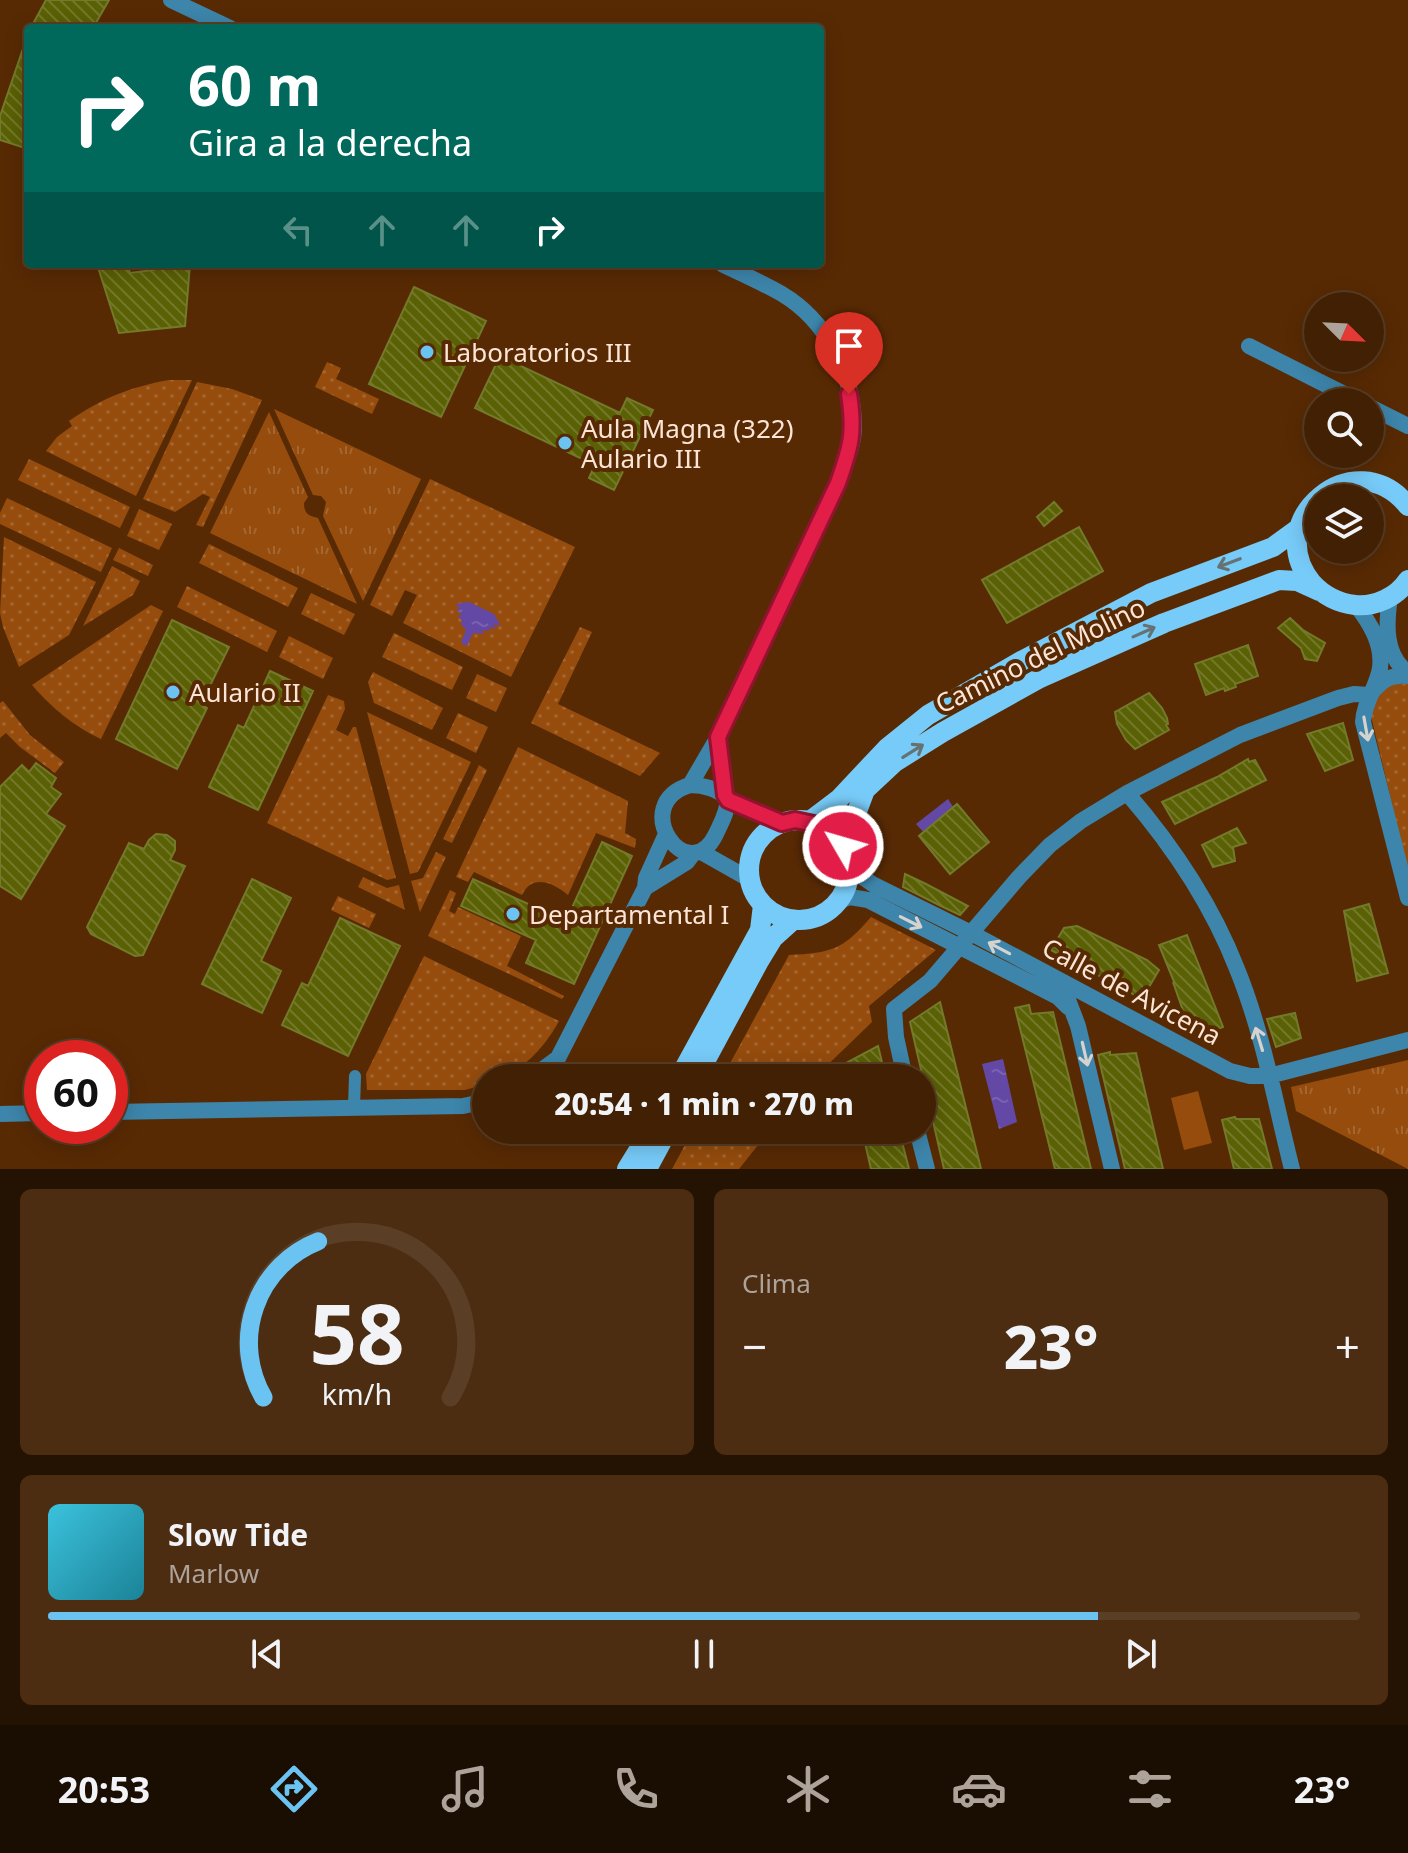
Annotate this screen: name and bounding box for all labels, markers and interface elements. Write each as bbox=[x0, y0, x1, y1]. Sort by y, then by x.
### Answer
text: 60 m bbox=[188, 46, 321, 122]
icon: right bbox=[56, 56, 160, 160]
text: Gira a la derecha bbox=[188, 118, 472, 167]
icon: left bbox=[276, 208, 320, 252]
icon: ahead bbox=[360, 208, 404, 252]
icon: ahead bbox=[444, 208, 488, 252]
icon: right bbox=[528, 208, 572, 252]
north arrow bbox=[1304, 292, 1384, 372]
map controls bbox=[1304, 292, 1384, 564]
pin bbox=[815, 312, 883, 394]
icon: arrive bbox=[827, 324, 871, 368]
place label: Laboratorios III bbox=[443, 334, 632, 370]
marker: Laboratorios III bbox=[418, 343, 436, 361]
button: search bbox=[1304, 388, 1384, 468]
place label: Aula Magna (322) Aulario III bbox=[581, 410, 794, 476]
marker: Aula Magna (322) Aulario III bbox=[556, 434, 574, 452]
button: layers bbox=[1304, 484, 1384, 564]
one-way arrow bbox=[1218, 557, 1242, 571]
street label: Camino del Molino bbox=[929, 589, 1151, 721]
one-way arrow bbox=[1131, 623, 1155, 638]
place label: Aulario II bbox=[189, 674, 301, 710]
marker: Aulario II bbox=[164, 683, 182, 701]
one-way arrow bbox=[1359, 716, 1374, 742]
one-way arrow bbox=[901, 742, 924, 758]
position arrow bbox=[801, 804, 885, 888]
place label: Departamental I bbox=[529, 896, 729, 932]
marker: Departamental I bbox=[504, 905, 522, 923]
one-way arrow bbox=[899, 914, 923, 930]
street label: Calle de Avicena bbox=[1036, 929, 1228, 1053]
one-way arrow bbox=[987, 939, 1011, 955]
one-way arrow bbox=[1251, 1027, 1266, 1052]
speed limit sign: 60 bbox=[24, 1040, 128, 1144]
one-way arrow bbox=[1078, 1041, 1093, 1067]
text: 20:54 · 1 min · 270 m bbox=[554, 1083, 854, 1124]
text: Clima bbox=[742, 1265, 811, 1301]
text: 58 bbox=[309, 1275, 405, 1388]
text: 23° bbox=[1004, 1305, 1098, 1387]
text: − bbox=[742, 1316, 767, 1376]
text: + bbox=[1335, 1316, 1360, 1376]
text: km/h bbox=[322, 1374, 392, 1413]
text: Slow Tide bbox=[168, 1514, 308, 1555]
text: Marlow bbox=[168, 1555, 259, 1591]
icon: previous bbox=[245, 1632, 289, 1676]
icon: pause bbox=[682, 1632, 726, 1676]
icon: next bbox=[1119, 1632, 1163, 1676]
icon: directions bbox=[266, 1761, 322, 1817]
icon: music bbox=[437, 1761, 493, 1817]
icon: phone bbox=[608, 1761, 664, 1817]
icon: climate bbox=[780, 1761, 836, 1817]
icon: car bbox=[951, 1761, 1007, 1817]
icon: filters bbox=[1122, 1761, 1178, 1817]
text: 20:53 bbox=[58, 1765, 150, 1814]
text: 23° bbox=[1294, 1765, 1350, 1814]

